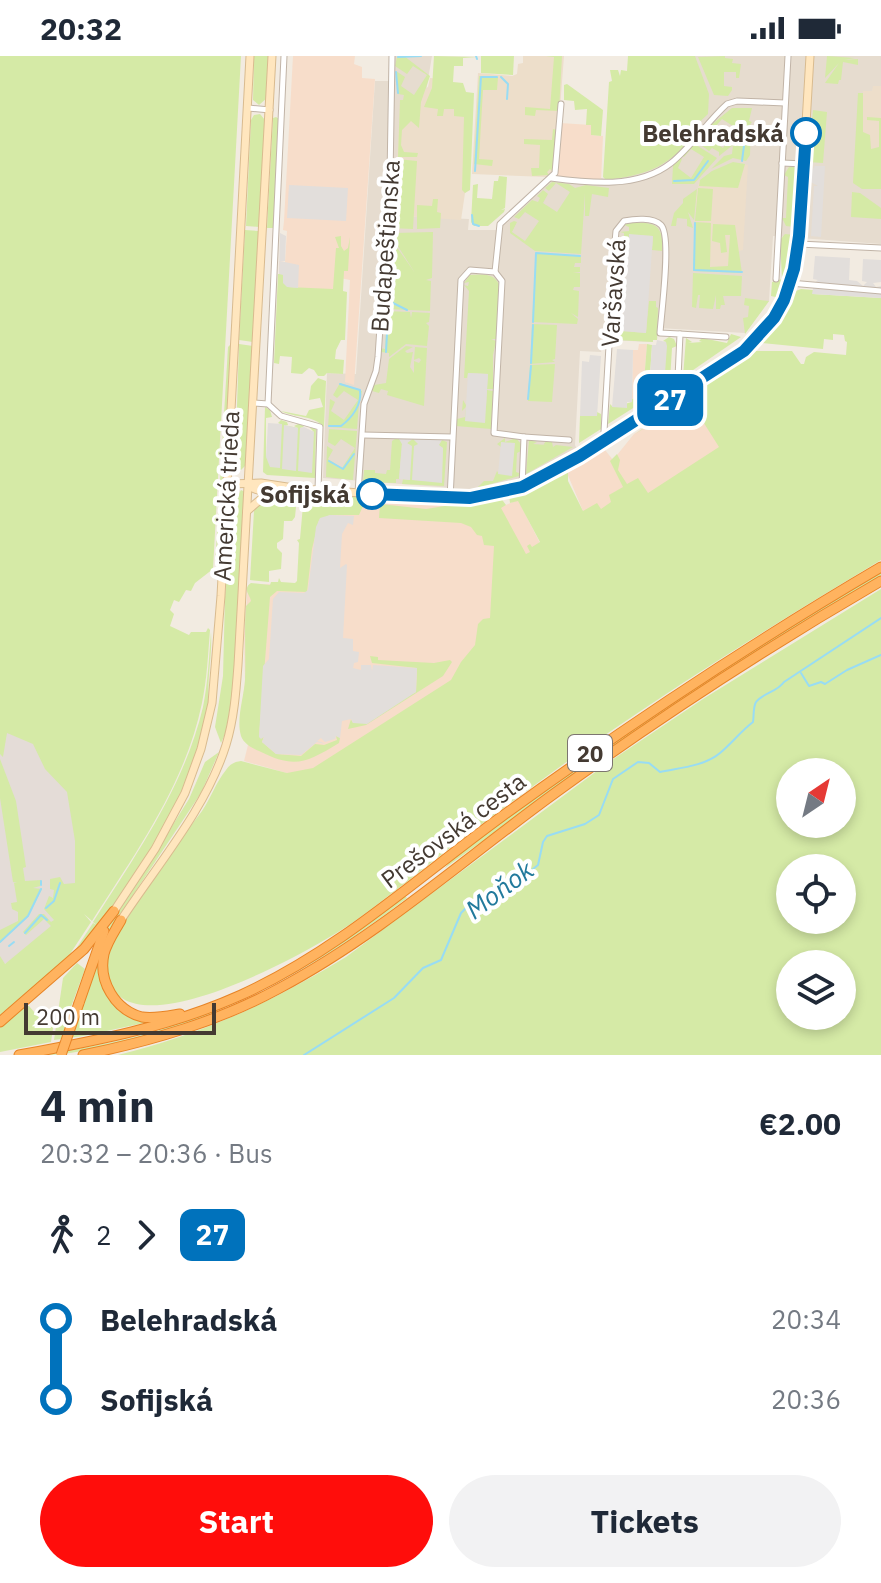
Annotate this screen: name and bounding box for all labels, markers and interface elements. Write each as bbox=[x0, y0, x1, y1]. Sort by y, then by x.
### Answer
text: 20:32 bbox=[40, 9, 122, 48]
place label: Belehradská bbox=[642, 117, 784, 149]
marker: Belehradská bbox=[791, 118, 821, 148]
street label: Budapeštianska bbox=[363, 159, 407, 333]
street label: Varšavská bbox=[593, 237, 633, 348]
line badge: 27 bbox=[634, 374, 706, 426]
text: 27 bbox=[653, 381, 687, 418]
street label: Americká trieda bbox=[206, 410, 246, 582]
place label: Sofijská bbox=[260, 478, 350, 510]
marker: Sofijská bbox=[357, 479, 387, 509]
road number: 20 bbox=[568, 735, 612, 771]
north arrow bbox=[776, 758, 856, 838]
map controls bbox=[776, 758, 856, 1030]
street label: Prešovská cesta bbox=[374, 765, 532, 895]
water label: Moňok bbox=[458, 852, 540, 926]
button: locate bbox=[776, 854, 856, 934]
button: layers bbox=[776, 950, 856, 1030]
scale bar bbox=[24, 999, 216, 1035]
text: 200 m bbox=[36, 1002, 100, 1031]
text: 4 min bbox=[40, 1077, 155, 1134]
text: €2.00 bbox=[759, 1104, 841, 1143]
text: 20:32 – 20:36 · Bus bbox=[40, 1136, 273, 1170]
icon: walk bbox=[40, 1213, 84, 1257]
icon: forward bbox=[124, 1213, 168, 1257]
text: 27 bbox=[196, 1216, 229, 1253]
text: 2 bbox=[96, 1218, 112, 1252]
text: Belehradská bbox=[100, 1300, 277, 1339]
text: 20:34 bbox=[771, 1302, 841, 1336]
text: Sofijská bbox=[100, 1380, 213, 1419]
text: 20:36 bbox=[771, 1382, 841, 1416]
button: Start bbox=[40, 1475, 433, 1567]
button: Tickets bbox=[449, 1475, 841, 1567]

